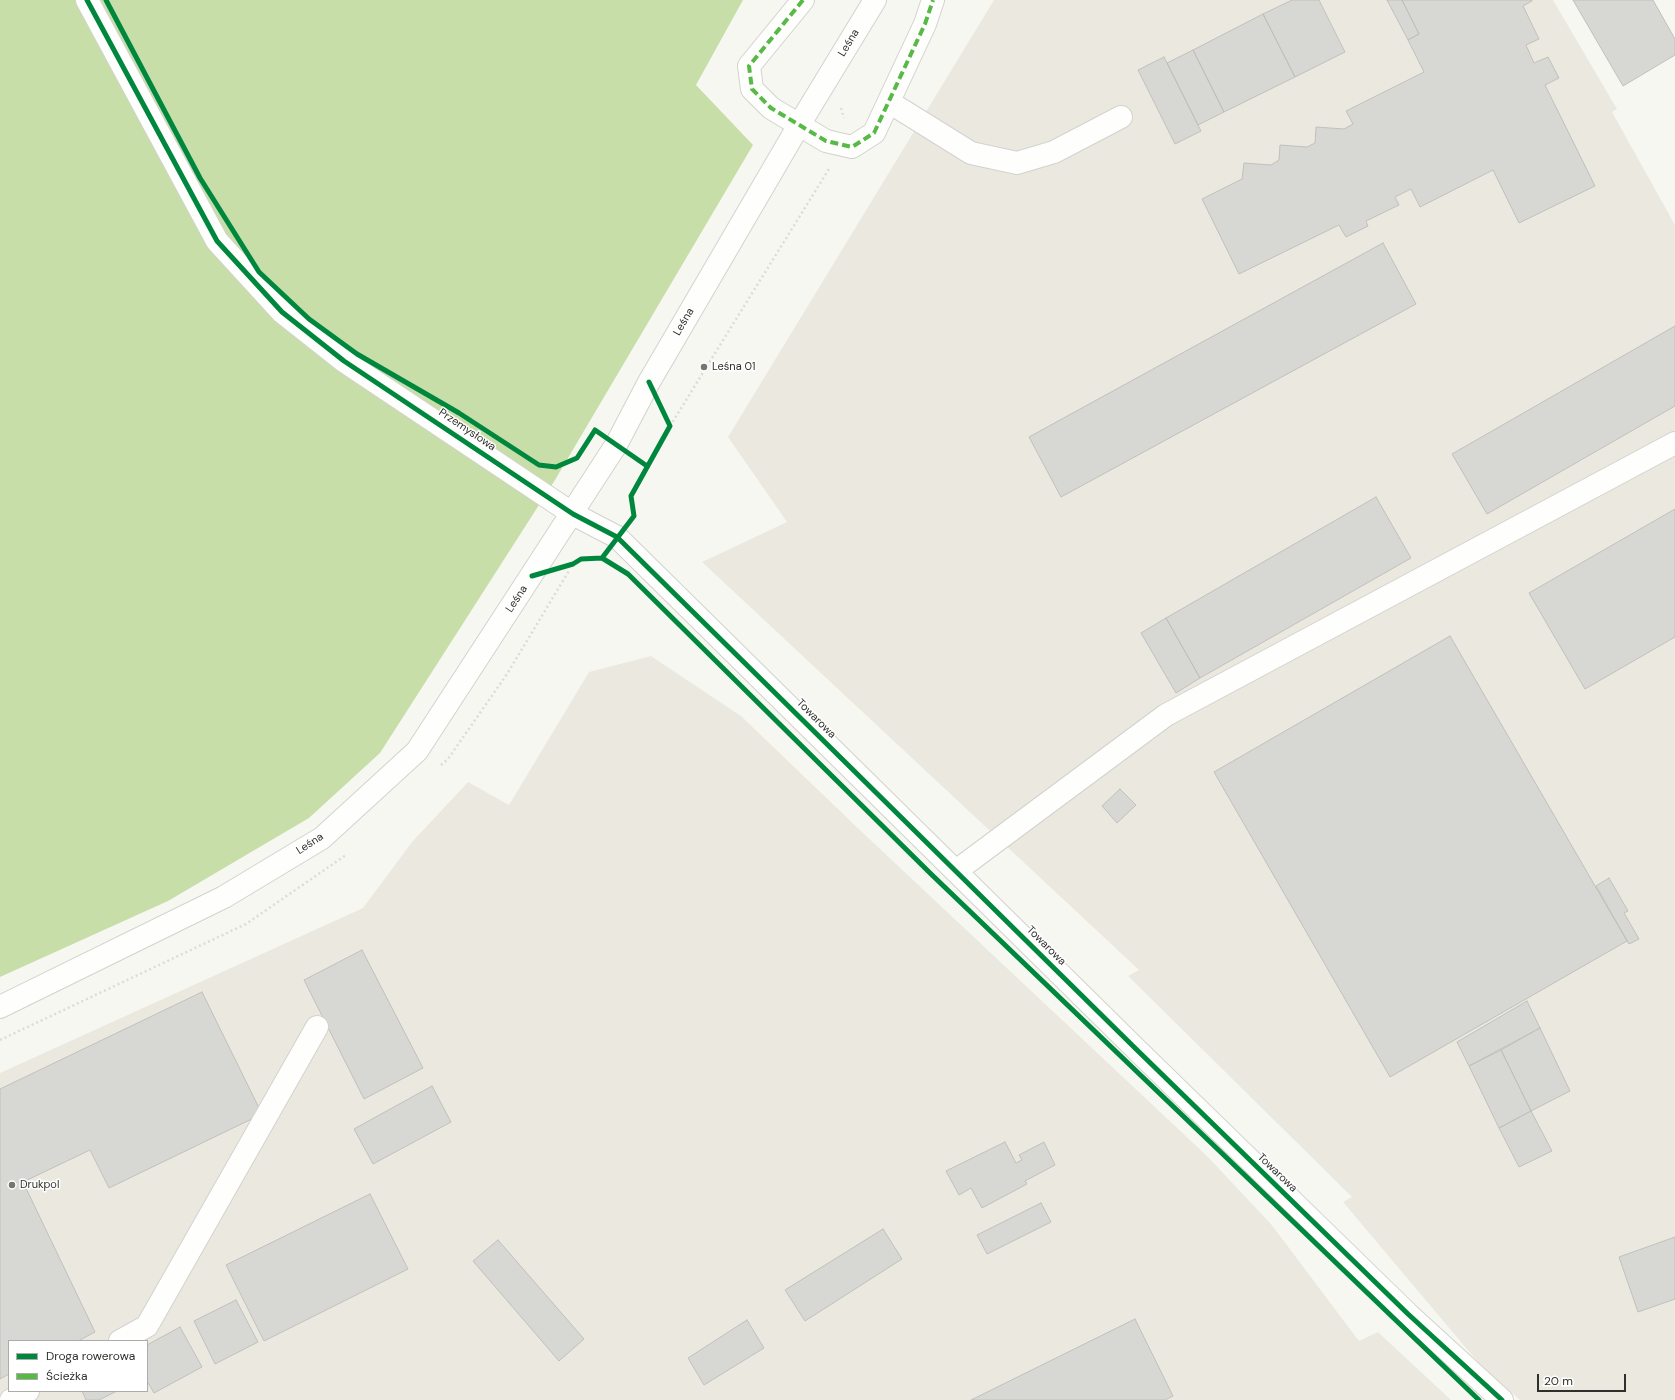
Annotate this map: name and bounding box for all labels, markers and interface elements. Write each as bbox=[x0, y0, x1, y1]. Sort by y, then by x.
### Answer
street label: Leśna bbox=[836, 27, 862, 59]
street label: Leśna bbox=[671, 306, 697, 338]
place label: Leśna 01 bbox=[712, 360, 756, 374]
marker: Leśna 01 bbox=[699, 362, 709, 372]
street label: Przemysłowa bbox=[436, 406, 498, 454]
street label: Leśna bbox=[503, 583, 531, 615]
street label: Towarowa bbox=[794, 697, 838, 741]
street label: Leśna bbox=[294, 830, 326, 858]
street label: Towarowa bbox=[1024, 924, 1068, 968]
street label: Towarowa bbox=[1254, 1151, 1300, 1195]
place label: Drukpol bbox=[20, 1178, 59, 1192]
marker: Drukpol bbox=[7, 1180, 17, 1190]
legend bbox=[8, 1340, 148, 1392]
text: Droga rowerowa bbox=[46, 1348, 135, 1364]
scale bar bbox=[1539, 1366, 1628, 1392]
text: Ścieżka bbox=[46, 1368, 88, 1384]
text: 20 m bbox=[1544, 1373, 1573, 1389]

